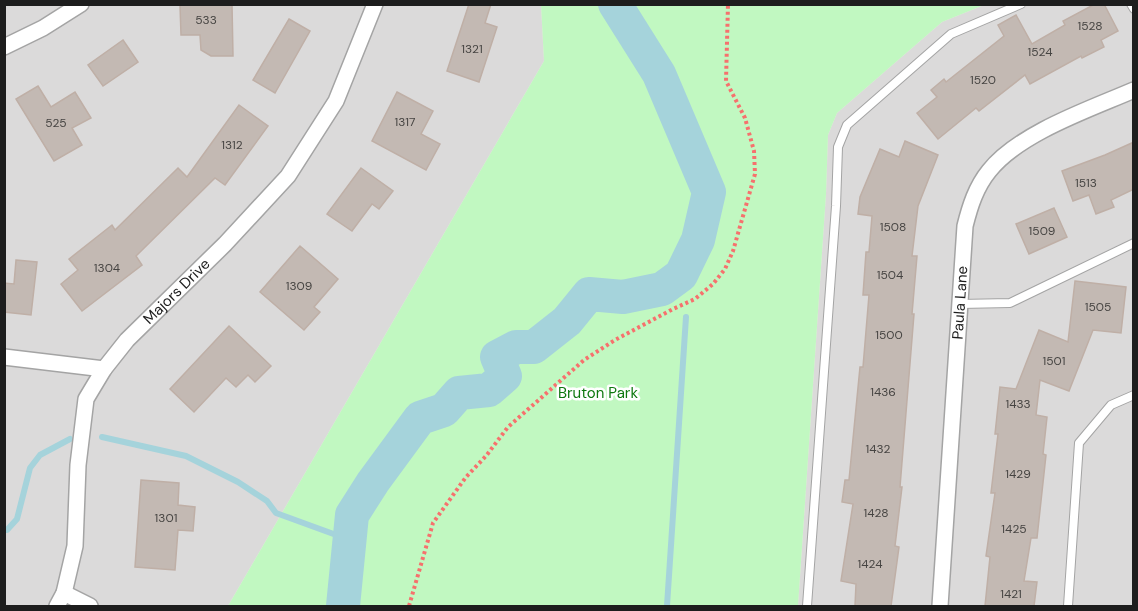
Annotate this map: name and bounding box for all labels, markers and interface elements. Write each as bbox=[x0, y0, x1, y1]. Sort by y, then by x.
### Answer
house number: 533 bbox=[195, 12, 217, 28]
house number: 1528 bbox=[1078, 18, 1102, 34]
house number: 1321 bbox=[461, 41, 483, 57]
house number: 1524 bbox=[1028, 44, 1052, 60]
house number: 1520 bbox=[970, 72, 996, 88]
house number: 1317 bbox=[395, 114, 415, 130]
house number: 525 bbox=[45, 115, 67, 131]
house number: 1312 bbox=[221, 137, 243, 153]
house number: 1513 bbox=[1075, 175, 1097, 191]
house number: 1508 bbox=[880, 219, 906, 235]
house number: 1509 bbox=[1029, 223, 1055, 239]
street label: Majors Drive bbox=[139, 254, 214, 329]
house number: 1304 bbox=[94, 260, 120, 276]
street label: Paula Lane bbox=[948, 265, 972, 340]
house number: 1504 bbox=[877, 267, 903, 283]
house number: 1309 bbox=[286, 278, 312, 294]
house number: 1505 bbox=[1085, 299, 1111, 315]
house number: 1500 bbox=[875, 327, 903, 343]
house number: 1501 bbox=[1042, 353, 1066, 369]
park label: Bruton Park bbox=[558, 383, 638, 403]
house number: 1436 bbox=[870, 384, 896, 400]
house number: 1433 bbox=[1005, 396, 1031, 412]
house number: 1432 bbox=[865, 441, 891, 457]
house number: 1429 bbox=[1005, 466, 1031, 482]
house number: 1428 bbox=[863, 505, 889, 521]
house number: 1301 bbox=[155, 510, 177, 526]
house number: 1425 bbox=[1001, 521, 1027, 537]
house number: 1424 bbox=[857, 556, 883, 572]
house number: 1421 bbox=[1000, 586, 1022, 602]

